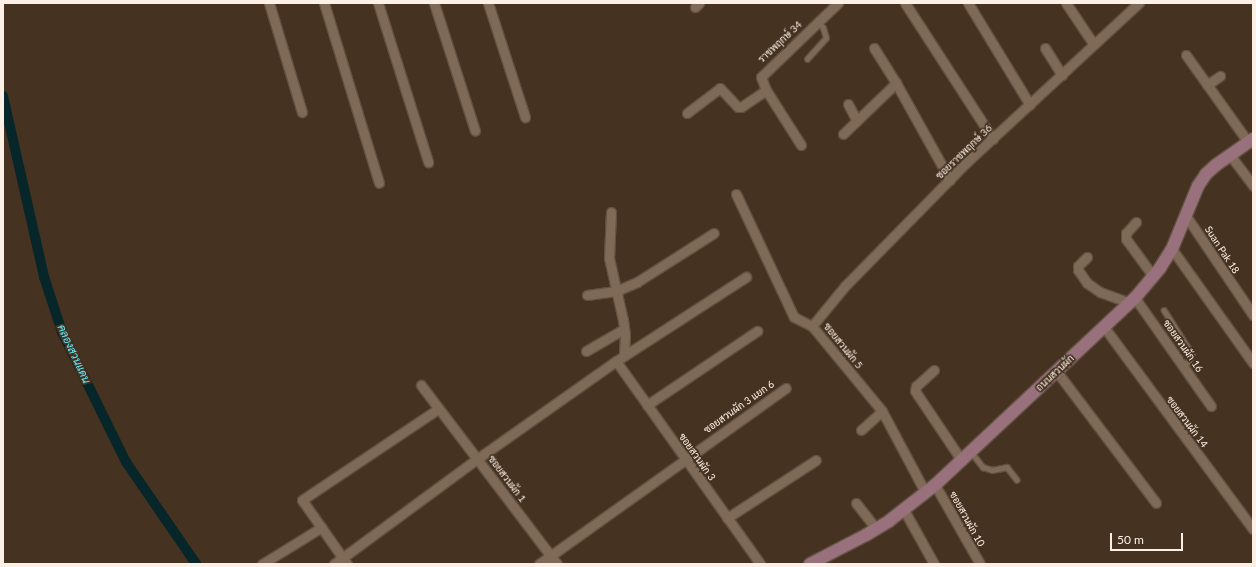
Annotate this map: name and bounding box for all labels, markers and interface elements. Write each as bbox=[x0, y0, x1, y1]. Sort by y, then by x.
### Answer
street label: ราชพฤกษ์ 34 bbox=[756, 19, 804, 65]
street label: ซอยราชพฤกษ์ 36 bbox=[934, 122, 994, 182]
street label: Suan Pak 18 bbox=[1202, 224, 1242, 276]
street label: ซอยสวนผัก 16 bbox=[1161, 318, 1205, 374]
street label: ซอยสวนผัก 5 bbox=[821, 321, 865, 371]
water label: คลองสวนแดน bbox=[55, 322, 93, 386]
street label: ถนนสวนผัก bbox=[1033, 352, 1077, 394]
street label: ซอยสวนผัก 3 แยก 6 bbox=[701, 378, 777, 436]
street label: ซอยสวนผัก 14 bbox=[1164, 394, 1210, 450]
street label: ซอยสวนผัก 3 bbox=[676, 431, 718, 483]
street label: ซอยสวนผัก 1 bbox=[486, 453, 528, 505]
street label: ซอยสวนผัก 10 bbox=[947, 489, 987, 549]
scale bar bbox=[1112, 525, 1185, 551]
text: 50 m bbox=[1117, 532, 1144, 547]

